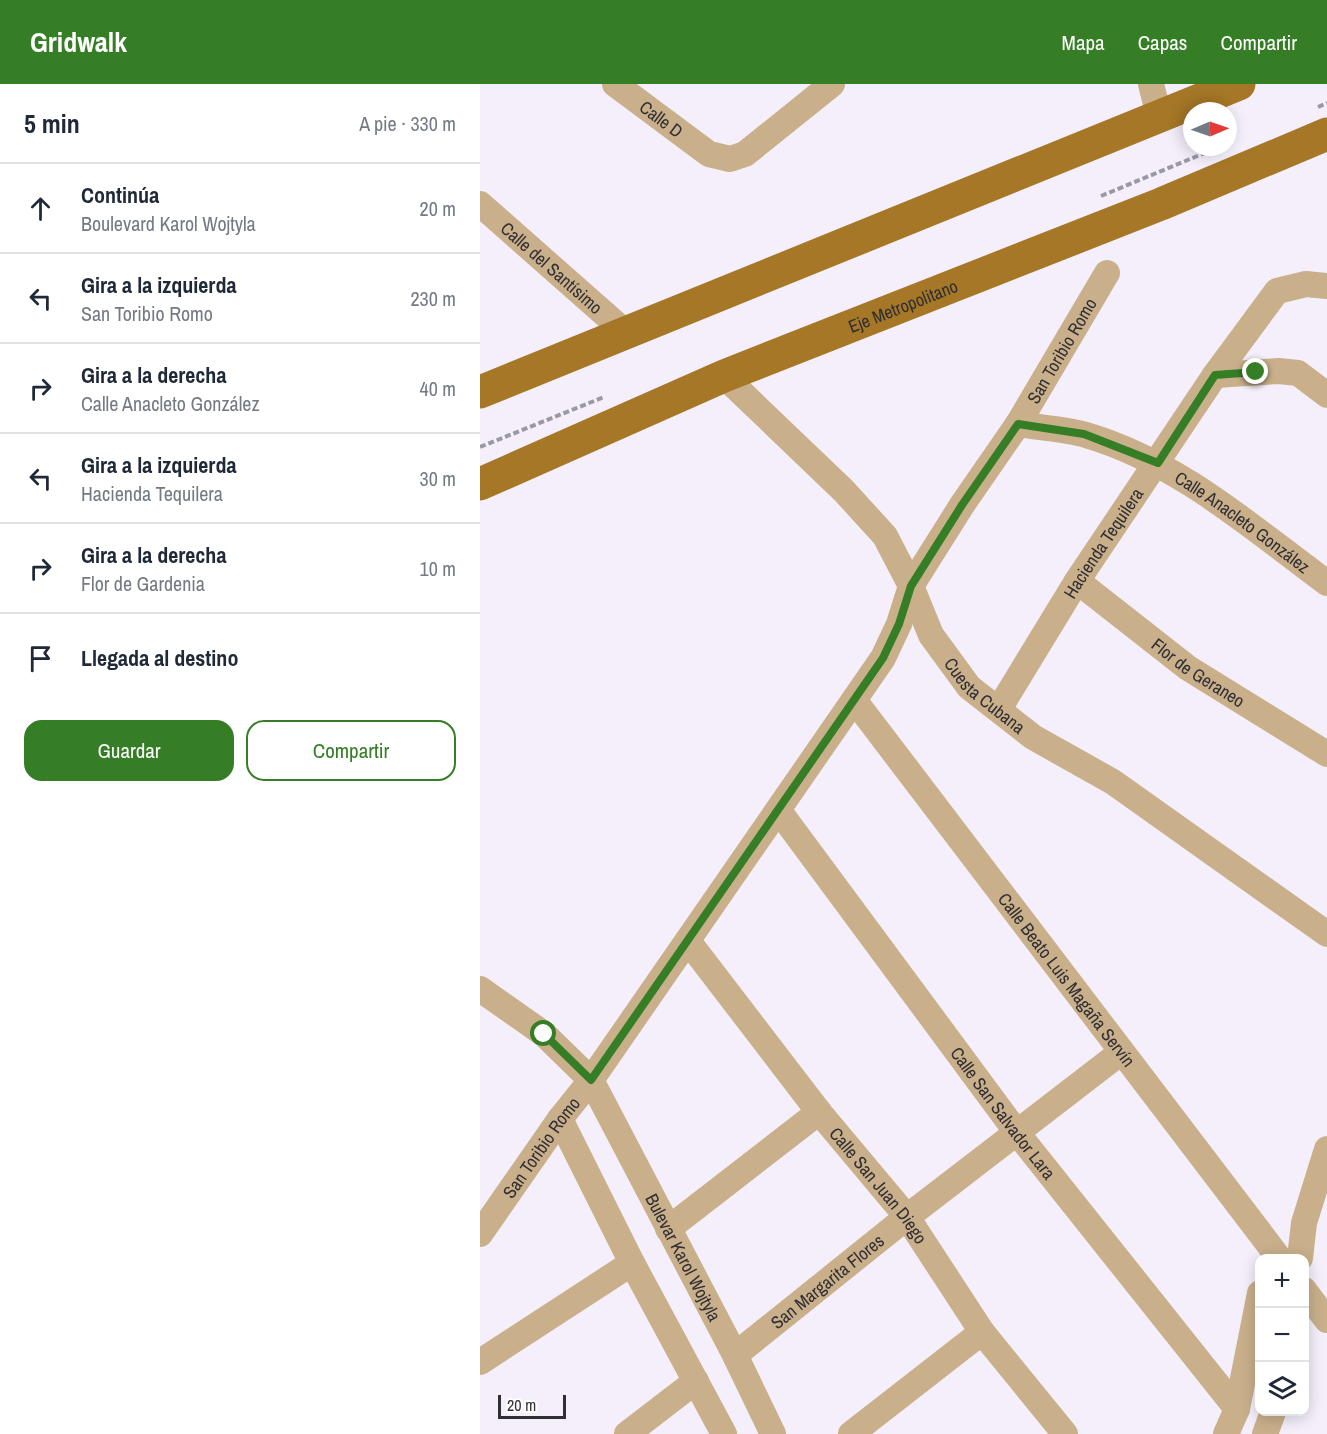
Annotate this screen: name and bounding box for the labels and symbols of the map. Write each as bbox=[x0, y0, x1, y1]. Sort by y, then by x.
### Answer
street label: Calle D bbox=[635, 94, 688, 143]
north arrow bbox=[1183, 102, 1237, 156]
street label: Calle del Santísimo bbox=[496, 216, 608, 319]
street label: Eje Metropolitano bbox=[844, 273, 961, 338]
street label: San Toribio Romo bbox=[1020, 293, 1102, 408]
route end bbox=[1242, 358, 1268, 384]
street label: Calle Anacleto González bbox=[1170, 465, 1315, 579]
street label: Hacienda Tequilera bbox=[1057, 483, 1149, 603]
street label: Flor de Geraneo bbox=[1147, 632, 1250, 713]
street label: Cuesta Cubana bbox=[939, 652, 1031, 739]
street label: Calle Beato Luis Magaña Servín bbox=[993, 887, 1141, 1072]
route start bbox=[530, 1020, 556, 1046]
street label: Calle San Salvador Lara bbox=[945, 1041, 1062, 1184]
street label: San Toribio Romo bbox=[496, 1091, 586, 1203]
street label: Calle San Juan Diego bbox=[824, 1121, 934, 1249]
street label: Bulevar Karol Wojtyla bbox=[640, 1189, 728, 1325]
street label: San Margarita Flores bbox=[765, 1228, 889, 1334]
scale bar bbox=[498, 1392, 566, 1420]

